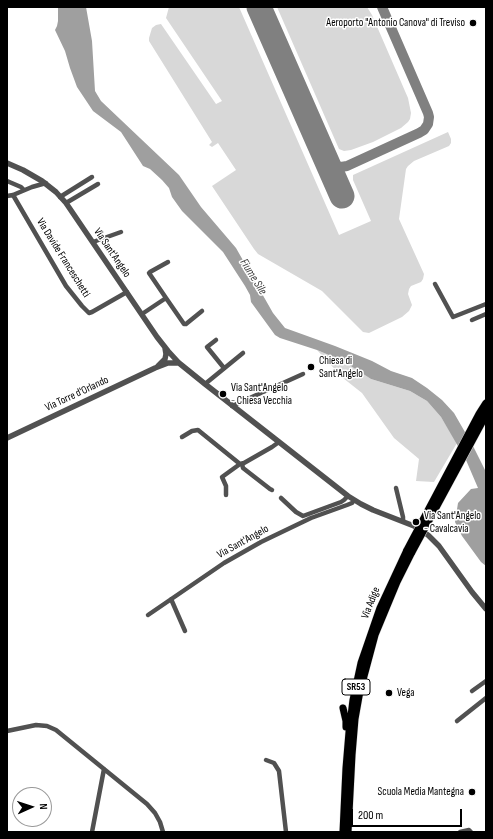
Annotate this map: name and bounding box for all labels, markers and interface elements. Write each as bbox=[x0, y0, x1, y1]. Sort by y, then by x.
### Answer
place label: Aeroporto "Antonio Canova" di Treviso bbox=[326, 16, 465, 30]
marker: Aeroporto "Antonio Canova" di Treviso bbox=[468, 18, 478, 28]
street label: Via Davide Franceschetti bbox=[33, 216, 93, 300]
street label: Via Sant'Angelo bbox=[91, 226, 133, 280]
water label: Fiume Sile bbox=[236, 256, 270, 298]
place label: Chiesa di Sant'Angelo bbox=[319, 354, 363, 380]
marker: Chiesa di Sant'Angelo bbox=[306, 362, 316, 372]
street label: Via Torre d'Orlando bbox=[43, 374, 111, 414]
place label: Via Sant'Angelo - Chiesa Vecchia bbox=[231, 381, 292, 407]
marker: Via Sant'Angelo - Chiesa Vecchia bbox=[218, 389, 228, 399]
place label: Via Sant'Angelo - Cavalcavia bbox=[424, 509, 481, 535]
marker: Via Sant'Angelo - Cavalcavia bbox=[411, 517, 421, 527]
street label: Via Sant'Angelo bbox=[215, 522, 271, 562]
street label: Via Adige bbox=[359, 585, 383, 621]
road number: SR53 bbox=[342, 679, 370, 695]
place label: Vega bbox=[397, 686, 415, 700]
marker: Vega bbox=[384, 688, 394, 698]
place label: Scuola Media Mantegna bbox=[378, 785, 464, 799]
north arrow bbox=[12, 787, 52, 827]
marker: Scuola Media Mantegna bbox=[467, 787, 477, 797]
scale bar bbox=[353, 801, 464, 827]
text: N bbox=[37, 803, 50, 810]
text: 200 m bbox=[358, 808, 383, 823]

